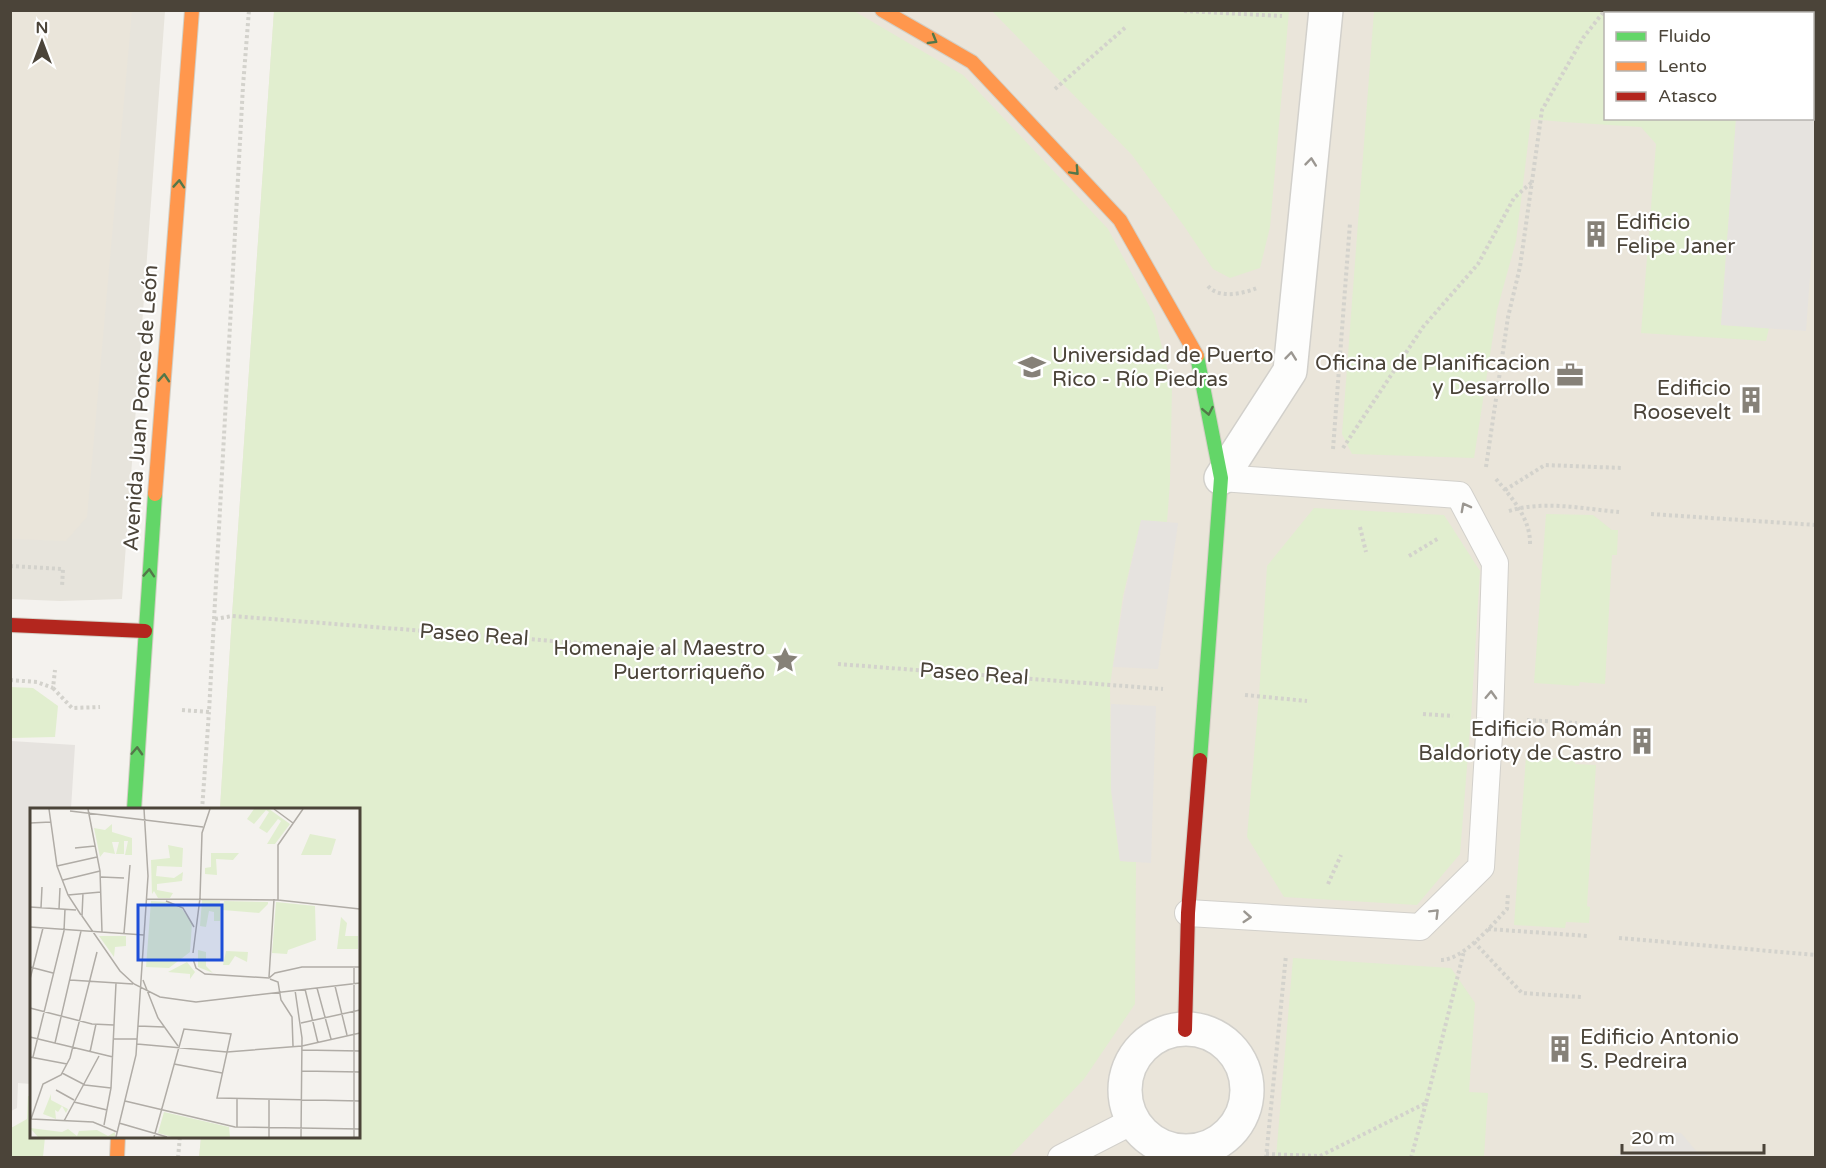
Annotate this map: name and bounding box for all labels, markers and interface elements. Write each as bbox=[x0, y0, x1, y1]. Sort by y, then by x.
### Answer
north arrow bbox=[12, 12, 72, 72]
legend bbox=[1604, 12, 1814, 120]
text: N bbox=[36, 18, 48, 38]
text: Fluido bbox=[1658, 25, 1711, 47]
one-way arrow bbox=[927, 32, 937, 44]
text: Lento bbox=[1658, 55, 1707, 77]
text: Atasco bbox=[1658, 85, 1717, 107]
one-way arrow bbox=[1304, 157, 1317, 166]
one-way arrow bbox=[1068, 165, 1079, 175]
one-way arrow bbox=[172, 180, 185, 189]
place label: Edificio Felipe Janer bbox=[1616, 210, 1735, 259]
building icon: Edificio Felipe Janer bbox=[1581, 219, 1611, 249]
street label: Avenida Juan Ponce de León bbox=[119, 264, 163, 552]
place label: Universidad de Puerto Rico - Río Piedras bbox=[1052, 343, 1273, 392]
one-way arrow bbox=[1284, 351, 1297, 360]
place label: Oficina de Planificacion y Desarrollo bbox=[1315, 351, 1550, 400]
school or university icon: Universidad de Puerto Rico - Río Piedras bbox=[1017, 352, 1047, 382]
office icon: Oficina de Planificacion y Desarrollo bbox=[1555, 360, 1585, 390]
one-way arrow bbox=[157, 374, 170, 383]
place label: Edificio Roosevelt bbox=[1633, 376, 1731, 425]
building icon: Edificio Roosevelt bbox=[1736, 385, 1766, 415]
one-way arrow bbox=[1201, 406, 1214, 416]
one-way arrow bbox=[1461, 503, 1472, 514]
one-way arrow bbox=[142, 568, 155, 577]
street label: Paseo Real bbox=[419, 619, 529, 651]
place label: Homenaje al Maestro Puertorriqueño bbox=[553, 636, 765, 685]
place icon: Homenaje al Maestro Puertorriqueño bbox=[770, 645, 800, 675]
street label: Paseo Real bbox=[919, 658, 1029, 690]
one-way arrow bbox=[1485, 690, 1497, 699]
place label: Edificio Román Baldorioty de Castro bbox=[1418, 717, 1622, 766]
building icon: Edificio Román Baldorioty de Castro bbox=[1627, 726, 1657, 756]
one-way arrow bbox=[131, 747, 144, 756]
inset map bbox=[30, 808, 360, 1138]
one-way arrow bbox=[1428, 909, 1439, 920]
one-way arrow bbox=[1242, 910, 1251, 923]
place label: Edificio Antonio S. Pedreira bbox=[1580, 1025, 1739, 1074]
building icon: Edificio Antonio S. Pedreira bbox=[1545, 1034, 1575, 1064]
scale bar bbox=[1622, 1117, 1764, 1155]
text: 20 m bbox=[1631, 1127, 1675, 1149]

